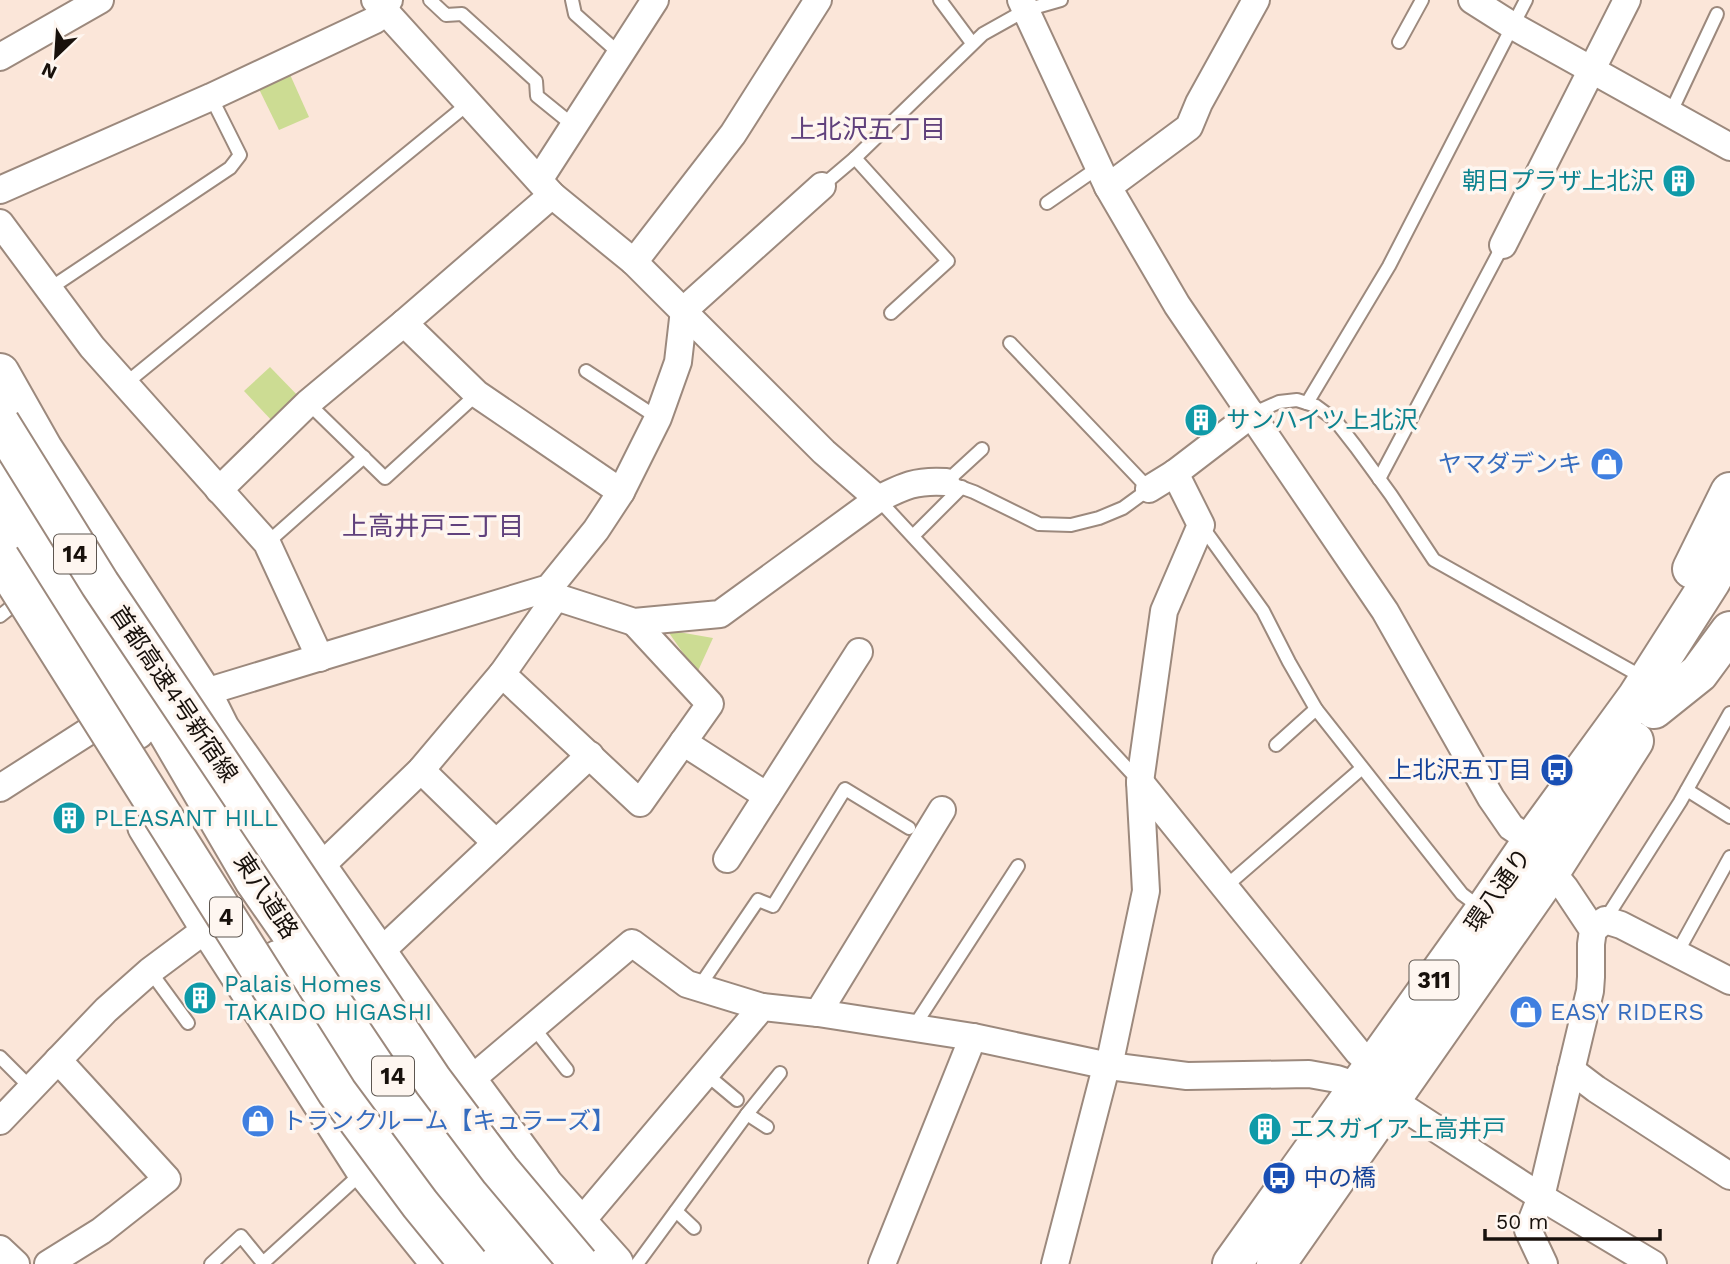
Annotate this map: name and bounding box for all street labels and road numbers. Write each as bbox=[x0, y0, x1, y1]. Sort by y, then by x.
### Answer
road number: 14 bbox=[54, 534, 96, 574]
street label: 首都高速4号新宿線 bbox=[105, 601, 243, 787]
street label: 環八通り bbox=[1459, 843, 1537, 937]
street label: 東八道路 bbox=[228, 848, 304, 944]
road number: 4 bbox=[210, 898, 242, 936]
road number: 311 bbox=[1410, 960, 1458, 1000]
road number: 14 bbox=[372, 1056, 414, 1096]

